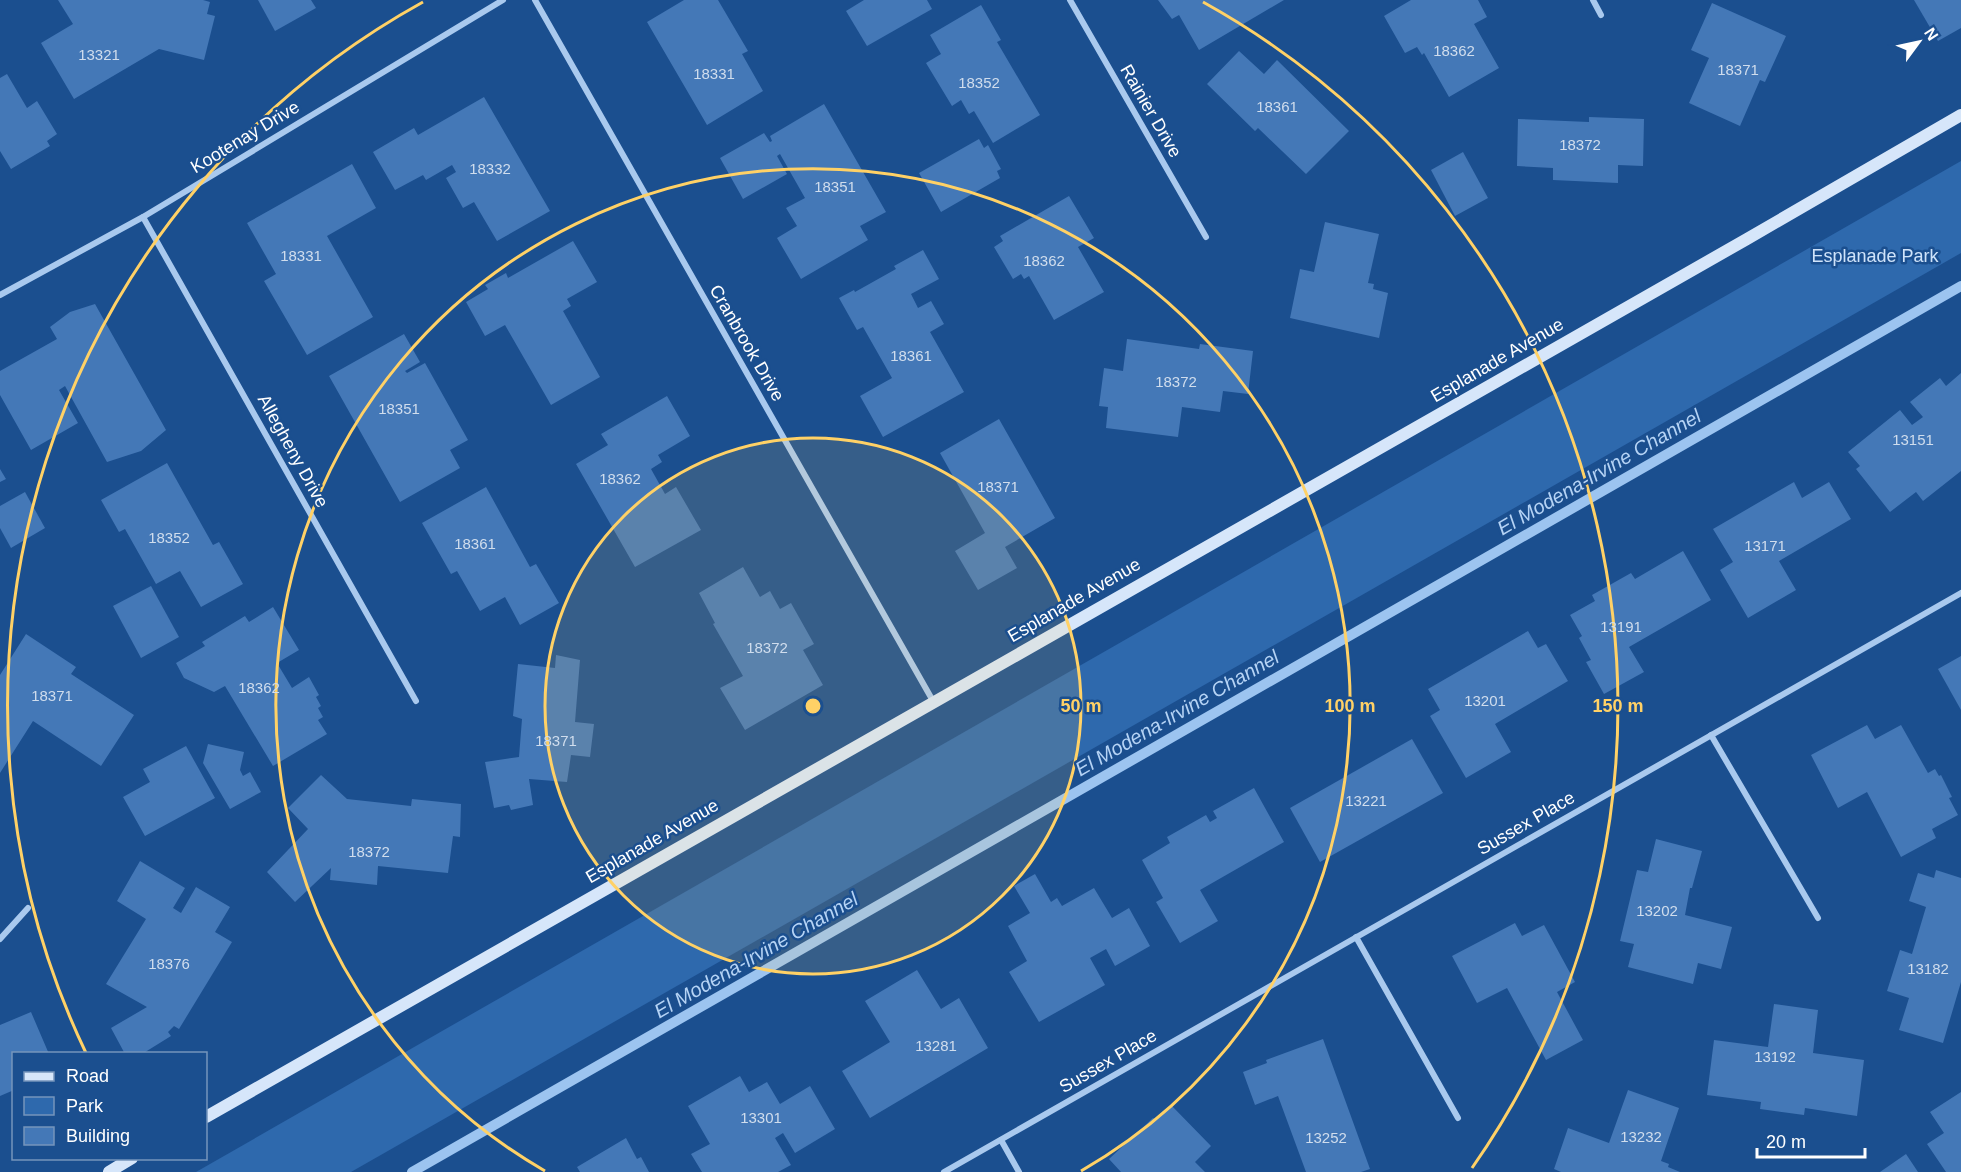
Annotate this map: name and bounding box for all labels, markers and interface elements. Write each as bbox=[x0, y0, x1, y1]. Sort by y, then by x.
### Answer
north arrow bbox=[1889, 12, 1949, 72]
text: N bbox=[1921, 25, 1941, 44]
house number: 18362 bbox=[1433, 42, 1475, 59]
house number: 13321 bbox=[78, 46, 120, 63]
street label: Rainier Drive bbox=[1116, 61, 1186, 161]
house number: 18371 bbox=[1717, 61, 1759, 78]
house number: 18331 bbox=[693, 65, 735, 82]
house number: 18352 bbox=[958, 74, 1000, 91]
street label: Kootenay Drive bbox=[187, 97, 303, 177]
house number: 18361 bbox=[1256, 98, 1298, 115]
house number: 18372 bbox=[1559, 136, 1601, 153]
house number: 18332 bbox=[469, 160, 511, 177]
house number: 18351 bbox=[814, 178, 856, 195]
park label: Esplanade Park bbox=[1811, 246, 1940, 266]
house number: 18331 bbox=[280, 247, 322, 264]
house number: 18362 bbox=[1023, 252, 1065, 269]
street label: Cranbrook Drive bbox=[706, 281, 788, 405]
street label: Esplanade Avenue bbox=[1427, 314, 1567, 406]
house number: 18361 bbox=[890, 347, 932, 364]
house number: 18372 bbox=[1155, 373, 1197, 390]
street label: Allegheny Drive bbox=[254, 391, 332, 511]
house number: 18351 bbox=[378, 400, 420, 417]
water label: El Modena-Irvine Channel bbox=[1493, 404, 1705, 539]
house number: 13151 bbox=[1892, 431, 1934, 448]
house number: 18362 bbox=[599, 470, 641, 487]
house number: 18371 bbox=[977, 478, 1019, 495]
house number: 18352 bbox=[148, 529, 190, 546]
house number: 18361 bbox=[454, 535, 496, 552]
house number: 13171 bbox=[1744, 537, 1786, 554]
street label: Esplanade Avenue bbox=[1004, 554, 1144, 646]
house number: 13191 bbox=[1600, 618, 1642, 635]
house number: 18372 bbox=[746, 639, 788, 656]
water label: El Modena-Irvine Channel bbox=[1071, 645, 1283, 780]
house number: 18362 bbox=[238, 679, 280, 696]
house number: 18371 bbox=[31, 687, 73, 704]
house number: 13201 bbox=[1464, 692, 1506, 709]
centre of rings bbox=[803, 696, 823, 716]
text: 50 m bbox=[1060, 696, 1102, 716]
text: 100 m bbox=[1324, 696, 1376, 716]
text: 150 m bbox=[1592, 696, 1644, 716]
house number: 18371 bbox=[535, 732, 577, 749]
street label: Sussex Place bbox=[1474, 787, 1578, 859]
house number: 13221 bbox=[1345, 792, 1387, 809]
street label: Esplanade Avenue bbox=[582, 795, 722, 887]
house number: 18372 bbox=[348, 843, 390, 860]
water label: El Modena-Irvine Channel bbox=[650, 887, 862, 1022]
house number: 13202 bbox=[1636, 902, 1678, 919]
house number: 18376 bbox=[148, 955, 190, 972]
house number: 13182 bbox=[1907, 960, 1949, 977]
street label: Sussex Place bbox=[1056, 1025, 1160, 1097]
house number: 13281 bbox=[915, 1037, 957, 1054]
house number: 13192 bbox=[1754, 1048, 1796, 1065]
legend bbox=[12, 1052, 207, 1160]
text: Road bbox=[66, 1066, 109, 1086]
text: Park bbox=[66, 1096, 104, 1116]
house number: 13301 bbox=[740, 1109, 782, 1126]
scale bar bbox=[1757, 1121, 1865, 1159]
text: Building bbox=[66, 1126, 130, 1146]
house number: 13232 bbox=[1620, 1128, 1662, 1145]
house number: 13252 bbox=[1305, 1129, 1347, 1146]
text: 20 m bbox=[1766, 1132, 1806, 1152]

